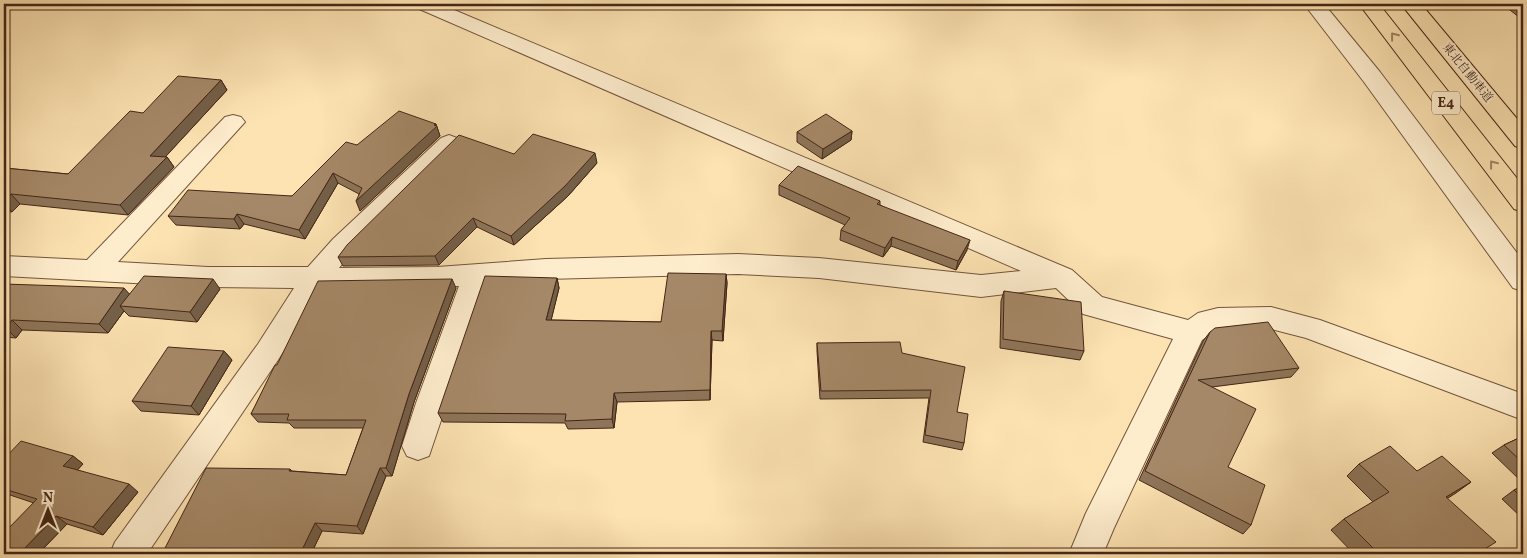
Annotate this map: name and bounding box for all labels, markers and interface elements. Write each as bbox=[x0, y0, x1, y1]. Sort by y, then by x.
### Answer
one-way arrow bbox=[1391, 33, 1399, 42]
street label: 東北自動車道 bbox=[1438, 40, 1496, 106]
road number: E4 bbox=[1432, 92, 1460, 115]
one-way arrow bbox=[1491, 161, 1499, 170]
north arrow bbox=[22, 486, 72, 536]
text: N bbox=[43, 489, 53, 508]

